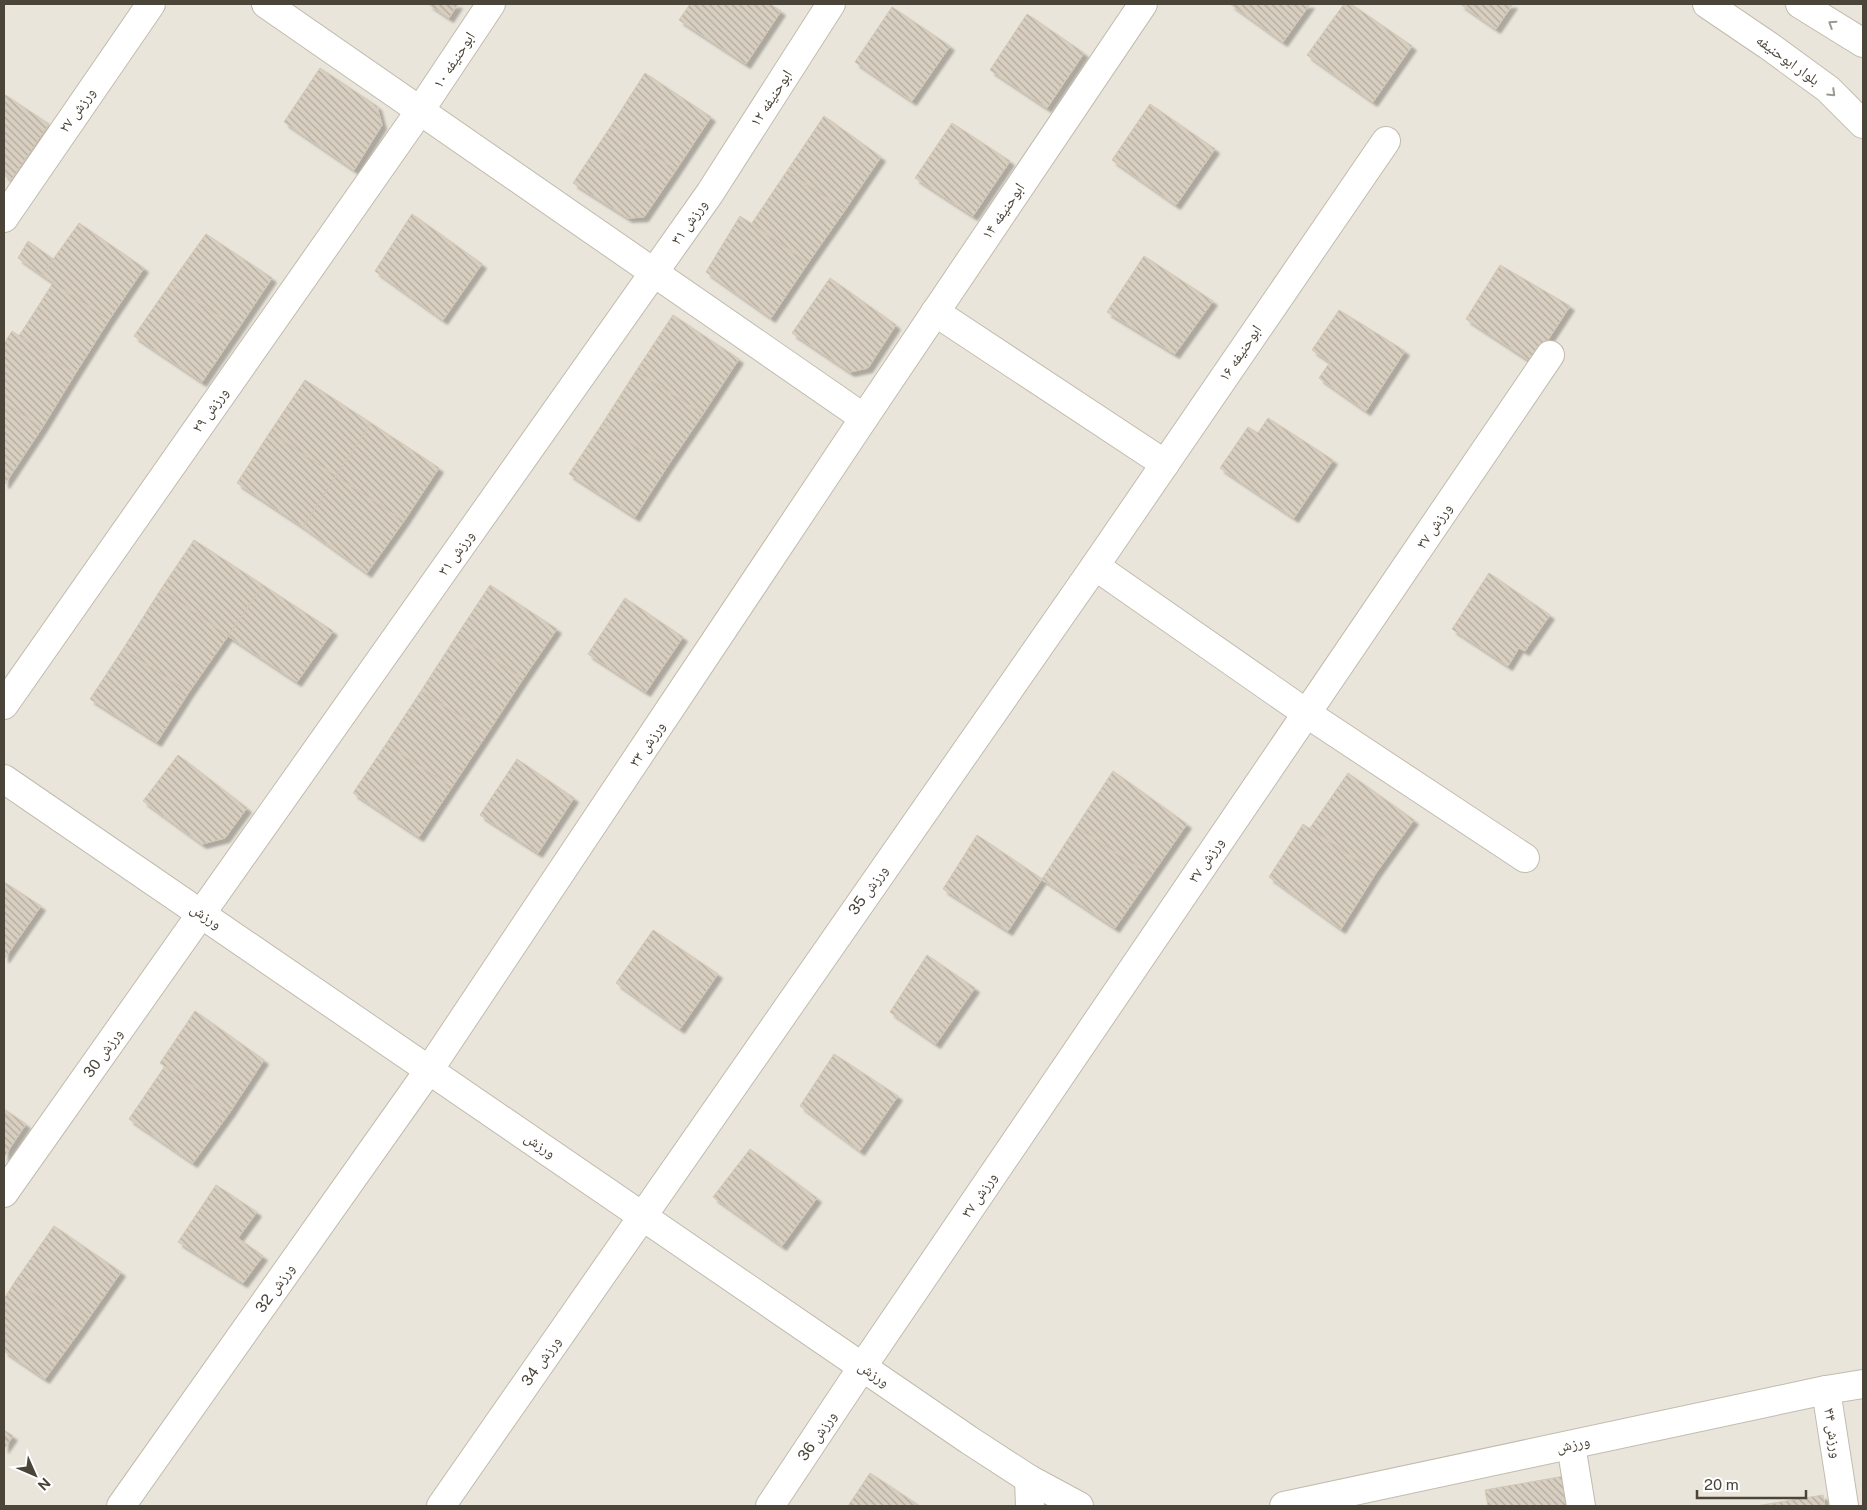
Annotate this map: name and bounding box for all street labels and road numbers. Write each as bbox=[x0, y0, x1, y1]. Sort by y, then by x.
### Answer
street label: ابوحنیفه ۱۰ bbox=[429, 28, 479, 92]
street label: بلوار ابوحنیفه bbox=[1753, 31, 1823, 89]
street label: ابوحنیفه ۱۲ bbox=[746, 66, 796, 130]
street label: ورزش ۲۷ bbox=[55, 84, 100, 137]
street label: ابوحنیفه ۱۴ bbox=[978, 180, 1028, 242]
street label: ورزش ۳۱ bbox=[667, 196, 712, 249]
street label: ابوحنیفه ۱۶ bbox=[1215, 322, 1265, 384]
street label: ورزش ۲۹ bbox=[188, 384, 233, 437]
street label: ورزش ۳۷ bbox=[1412, 500, 1457, 553]
street label: ورزش ۳۱ bbox=[434, 527, 479, 580]
street label: ورزش ۳۳ bbox=[625, 718, 670, 771]
street label: ورزش ۳۷ bbox=[1184, 834, 1229, 887]
street label: ورزش 35 bbox=[844, 862, 892, 919]
street label: ورزش bbox=[186, 899, 225, 934]
street label: ورزش 30 bbox=[80, 1025, 127, 1082]
street label: ورزش bbox=[520, 1128, 559, 1163]
street label: ورزش ۳۷ bbox=[957, 1169, 1002, 1222]
street label: ورزش 32 bbox=[252, 1260, 299, 1317]
street label: ورزش 34 bbox=[517, 1333, 565, 1390]
street label: ورزش bbox=[854, 1357, 893, 1392]
street label: ورزش ۴۴ bbox=[1819, 1406, 1846, 1460]
street label: ورزش 36 bbox=[794, 1408, 841, 1465]
street label: ورزش bbox=[1555, 1432, 1592, 1457]

